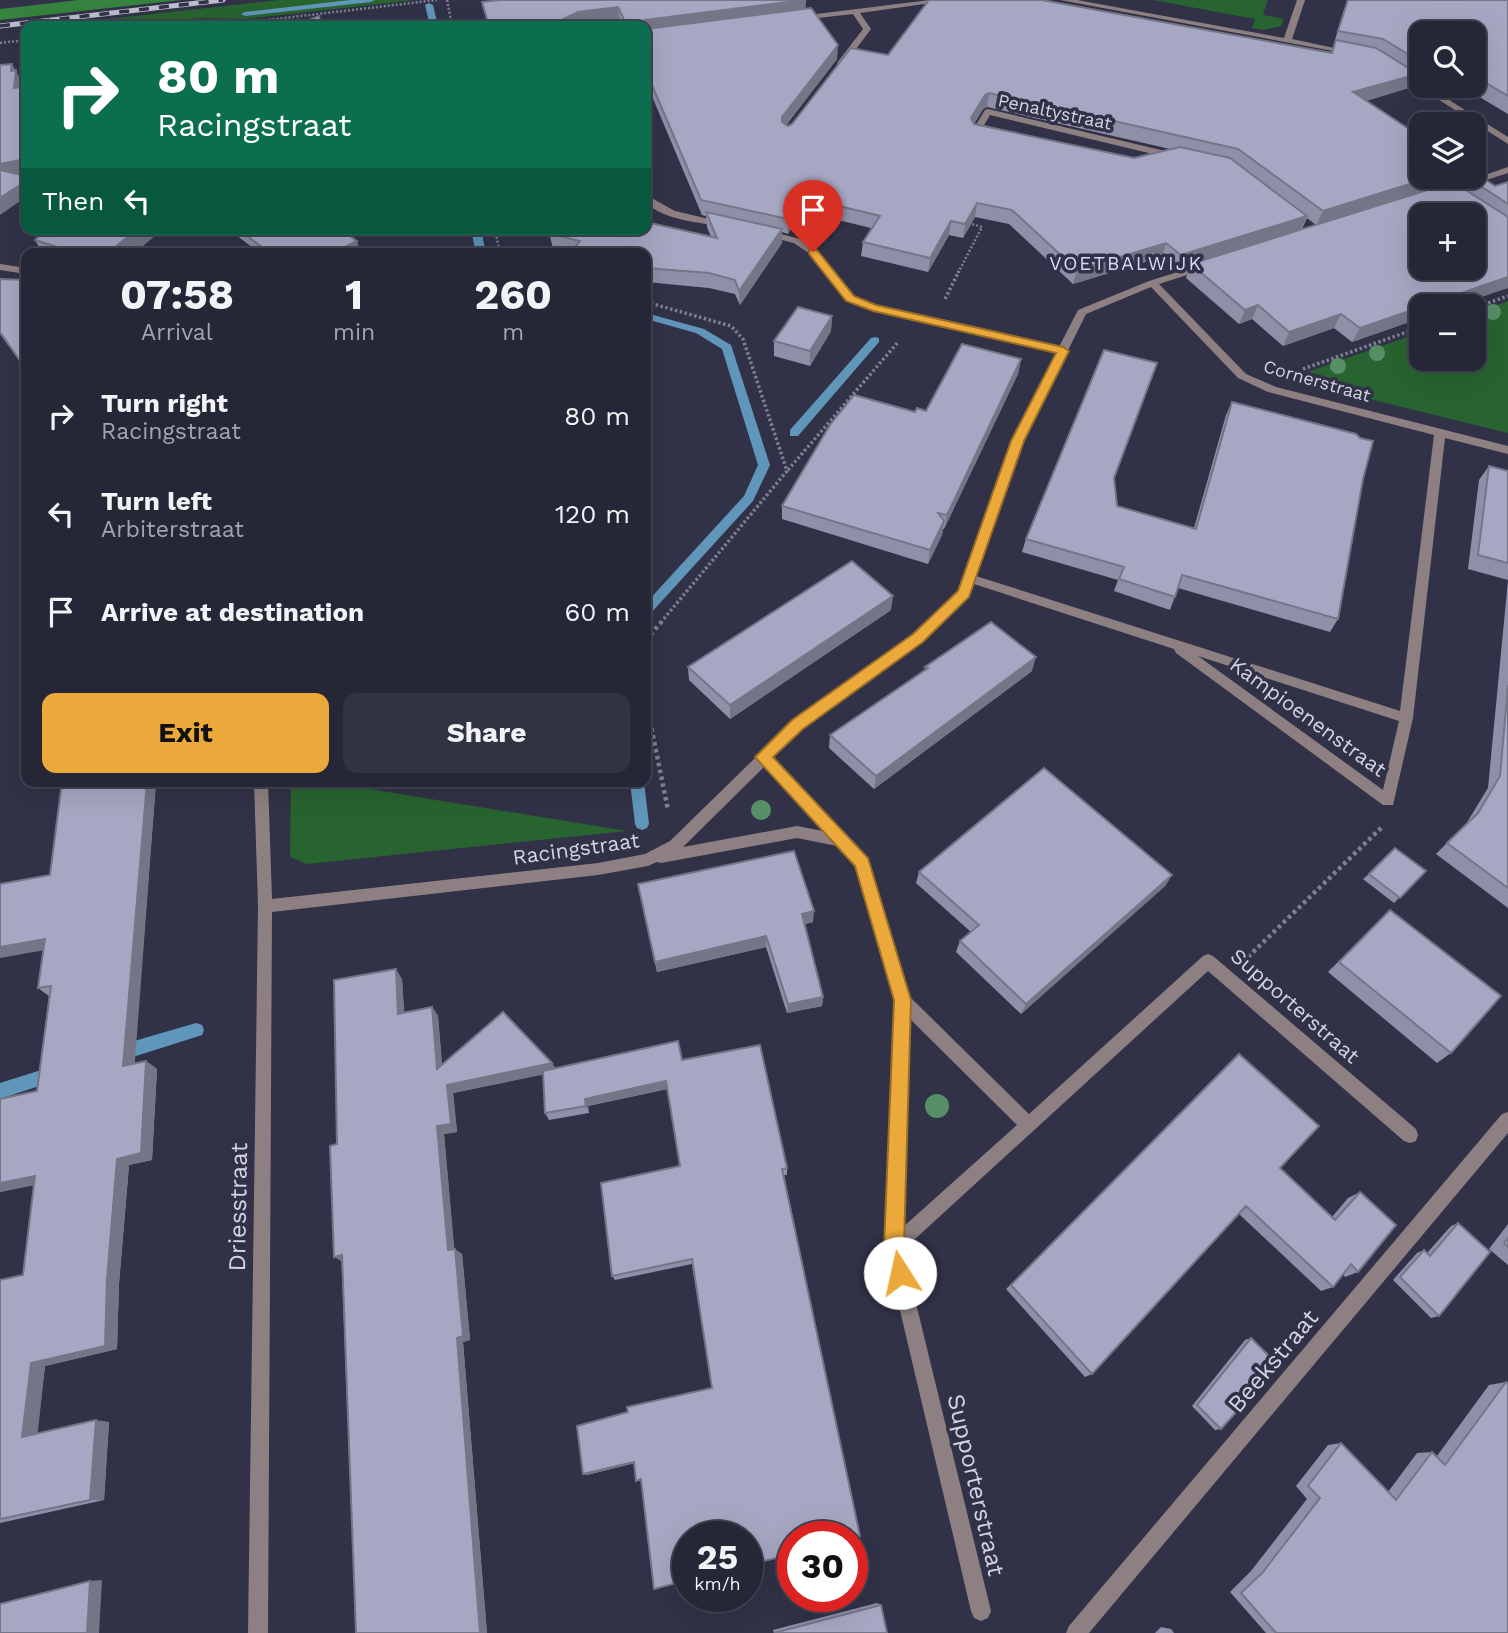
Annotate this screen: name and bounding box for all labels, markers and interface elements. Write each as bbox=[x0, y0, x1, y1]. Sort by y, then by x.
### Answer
map controls bbox=[1409, 21, 1486, 371]
button: search bbox=[1409, 21, 1486, 98]
text: 80 m bbox=[157, 47, 279, 105]
icon: right bbox=[42, 49, 133, 140]
street label: Penaltystraat bbox=[996, 89, 1114, 134]
text: Racingstraat bbox=[157, 106, 352, 144]
button: layers bbox=[1409, 112, 1486, 189]
pin bbox=[783, 180, 843, 252]
icon: left bbox=[118, 182, 156, 220]
text: Then bbox=[42, 186, 104, 216]
icon: arrive bbox=[794, 191, 832, 229]
button: + bbox=[1409, 203, 1486, 280]
district label: VOETBALWIJK bbox=[1049, 252, 1203, 275]
text: 07:58 bbox=[120, 270, 234, 319]
text: 1 bbox=[345, 270, 363, 319]
text: 260 bbox=[474, 270, 552, 319]
button: − bbox=[1409, 294, 1486, 371]
text: Arrival bbox=[141, 319, 213, 346]
text: min bbox=[333, 319, 375, 346]
text: m bbox=[502, 319, 524, 346]
street label: Cornerstraat bbox=[1261, 355, 1374, 406]
text: Turn right bbox=[101, 388, 228, 418]
icon: right bbox=[42, 397, 80, 435]
text: 80 m bbox=[564, 401, 630, 431]
text: Racingstraat bbox=[101, 418, 241, 445]
text: Turn left bbox=[101, 486, 212, 516]
icon: left bbox=[42, 495, 80, 533]
text: 120 m bbox=[555, 499, 630, 529]
text: Arbiterstraat bbox=[101, 516, 244, 543]
icon: arrive bbox=[42, 593, 80, 631]
text: Arrive at destination bbox=[101, 597, 364, 627]
text: 60 m bbox=[564, 597, 630, 627]
street label: Kampioenenstraat bbox=[1225, 651, 1392, 782]
button: Exit bbox=[42, 693, 329, 773]
button: Share bbox=[343, 693, 630, 773]
street label: Racingstraat bbox=[511, 827, 641, 870]
street label: Supporterstraat bbox=[1226, 943, 1365, 1068]
street label: Driesstraat bbox=[223, 1142, 253, 1272]
position arrow bbox=[863, 1236, 937, 1310]
street label: Beekstraat bbox=[1222, 1304, 1324, 1418]
street label: Supporterstraat bbox=[941, 1391, 1011, 1579]
speed limit sign: 30 bbox=[777, 1521, 868, 1612]
text: 25 bbox=[697, 1536, 738, 1578]
text: km/h bbox=[694, 1573, 741, 1594]

